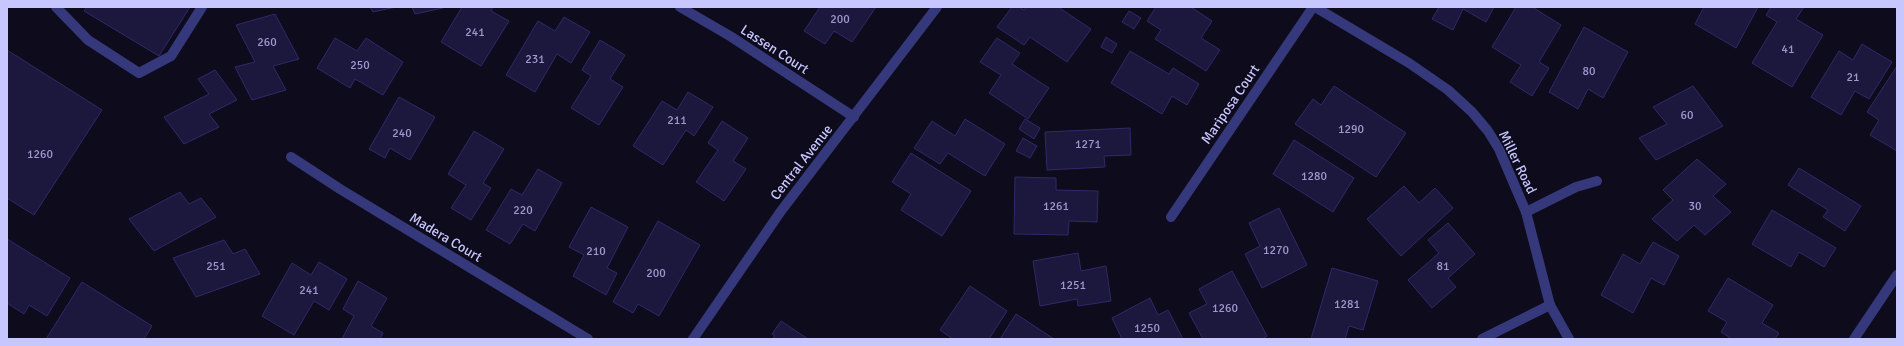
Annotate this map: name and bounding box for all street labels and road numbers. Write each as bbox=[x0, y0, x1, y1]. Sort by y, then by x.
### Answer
street label: Lassen Court bbox=[737, 21, 812, 78]
street label: Mariposa Court bbox=[1198, 61, 1263, 147]
street label: Central Avenue bbox=[767, 121, 836, 203]
street label: Miller Road bbox=[1495, 128, 1540, 197]
street label: Madera Court bbox=[406, 209, 485, 266]

